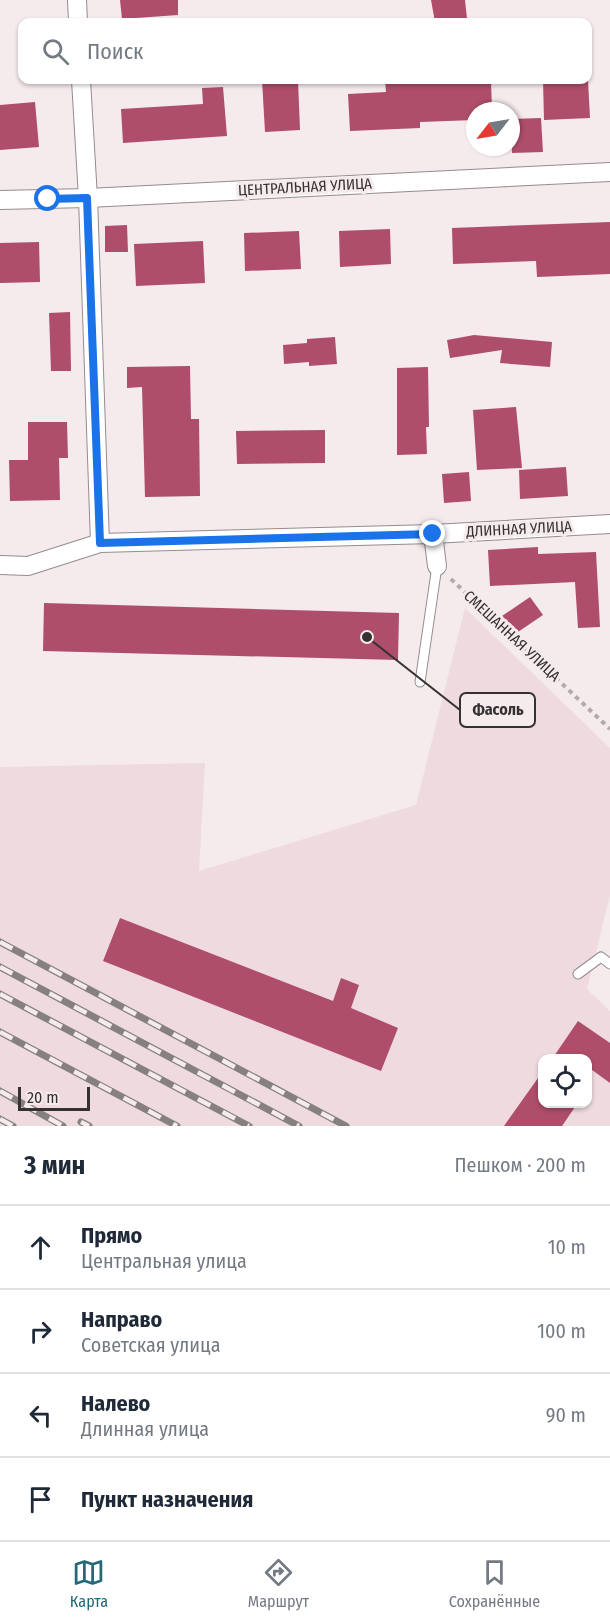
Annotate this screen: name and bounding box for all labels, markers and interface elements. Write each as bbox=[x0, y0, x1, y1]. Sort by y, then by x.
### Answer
search box bbox=[18, 18, 592, 84]
icon: search bbox=[39, 35, 72, 68]
text: Поиск bbox=[87, 38, 143, 65]
north arrow bbox=[466, 102, 520, 156]
street label: ЦЕНТРАЛЬНАЯ УЛИЦА bbox=[238, 174, 373, 199]
route start bbox=[34, 185, 60, 211]
street label: ДЛИННАЯ УЛИЦА bbox=[465, 517, 572, 541]
route end bbox=[419, 520, 445, 546]
street label: СМЕШАННАЯ УЛИЦА bbox=[460, 587, 564, 685]
callout: Фасоль bbox=[460, 693, 535, 727]
text: Фасоль bbox=[473, 700, 524, 719]
map controls bbox=[538, 1054, 592, 1108]
button: locate bbox=[538, 1054, 592, 1108]
scale bar bbox=[18, 1084, 90, 1112]
text: 20 m bbox=[27, 1088, 58, 1107]
text: 3 мин bbox=[24, 1150, 85, 1181]
text: Пешком · 200 m bbox=[455, 1153, 586, 1177]
text: Прямо bbox=[81, 1222, 142, 1249]
icon: ahead bbox=[24, 1231, 57, 1264]
text: 10 m bbox=[548, 1235, 586, 1259]
text: Центральная улица bbox=[81, 1249, 247, 1273]
text: Направо bbox=[81, 1306, 162, 1333]
icon: right bbox=[24, 1315, 57, 1348]
text: 100 m bbox=[537, 1319, 586, 1343]
text: Советская улица bbox=[81, 1333, 220, 1357]
text: Налево bbox=[81, 1390, 150, 1417]
icon: left bbox=[24, 1399, 57, 1432]
text: 90 m bbox=[546, 1403, 586, 1427]
text: Длинная улица bbox=[81, 1417, 209, 1441]
icon: arrive bbox=[24, 1483, 57, 1516]
text: Пункт назначения bbox=[81, 1486, 253, 1513]
tab: Карта bbox=[70, 1556, 108, 1611]
tab: Маршрут bbox=[248, 1556, 309, 1611]
tab: Сохранённые bbox=[449, 1556, 540, 1611]

